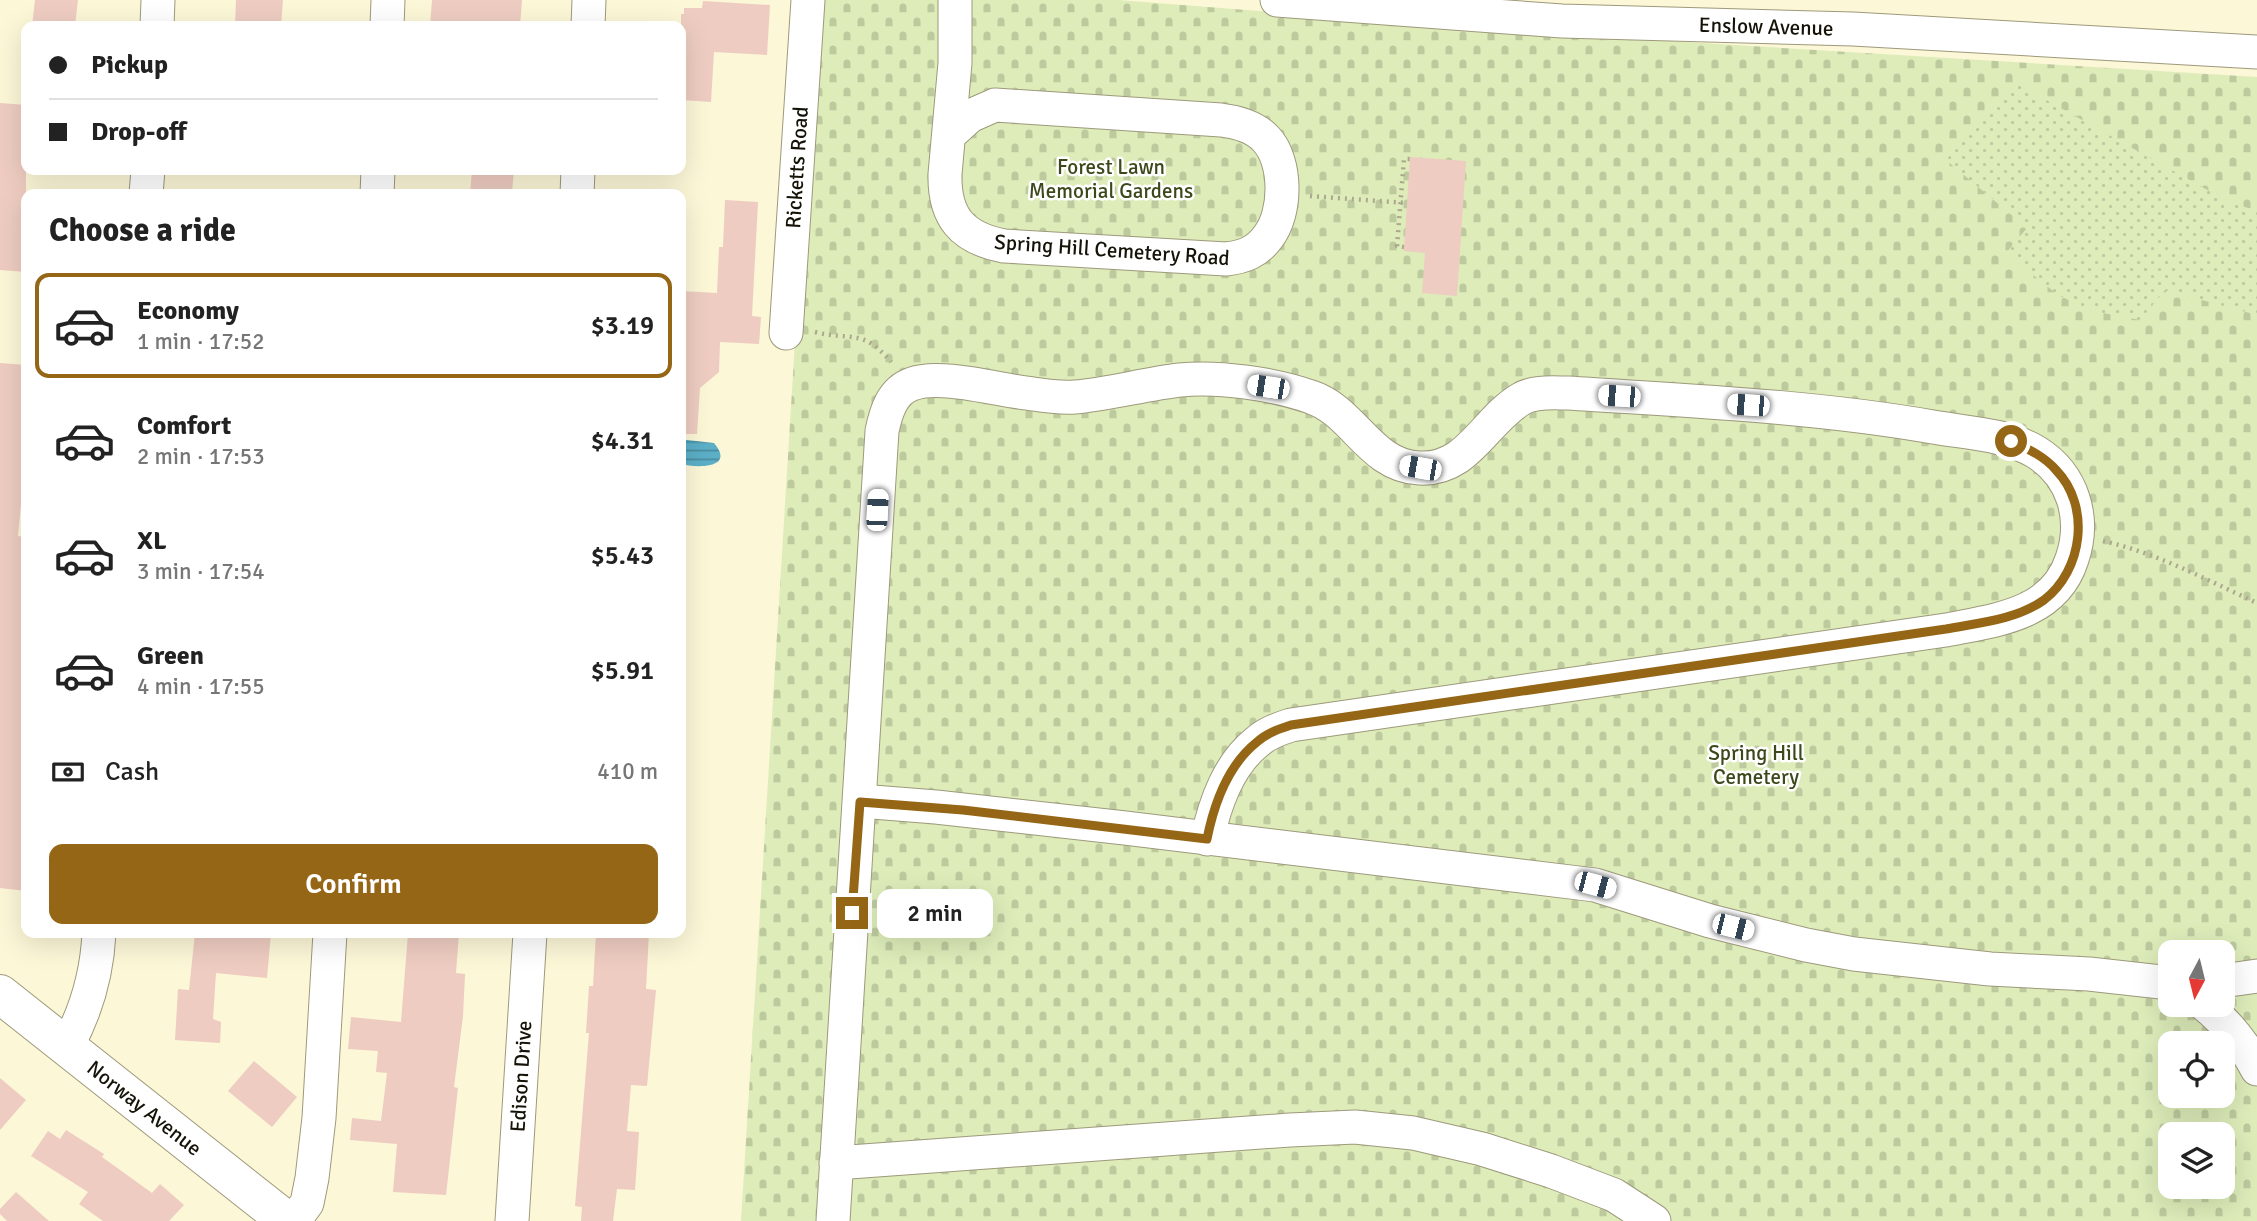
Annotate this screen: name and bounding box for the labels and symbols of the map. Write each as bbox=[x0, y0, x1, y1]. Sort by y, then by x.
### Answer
street label: Enslow Avenue bbox=[1698, 12, 1834, 41]
street label: Ricketts Road bbox=[780, 105, 814, 229]
park label: Forest Lawn Memorial Gardens bbox=[1029, 154, 1193, 204]
street label: Spring Hill Cemetery Road bbox=[993, 229, 1231, 271]
car bbox=[1246, 373, 1291, 401]
car bbox=[1598, 384, 1641, 408]
car bbox=[1727, 393, 1770, 417]
route start bbox=[1995, 425, 2027, 457]
car bbox=[1398, 454, 1443, 482]
car bbox=[866, 488, 889, 532]
park label: Spring Hill Cemetery bbox=[1708, 740, 1804, 790]
car bbox=[1572, 869, 1619, 901]
callout: 2 min bbox=[876, 888, 992, 937]
route end bbox=[836, 897, 868, 929]
car bbox=[1711, 912, 1756, 942]
north arrow bbox=[2158, 940, 2235, 1017]
street label: Edison Drive bbox=[505, 1020, 538, 1133]
street label: Norway Avenue bbox=[82, 1055, 207, 1161]

